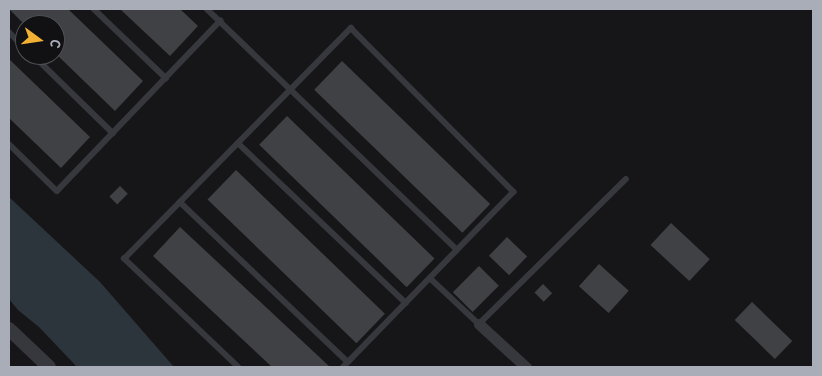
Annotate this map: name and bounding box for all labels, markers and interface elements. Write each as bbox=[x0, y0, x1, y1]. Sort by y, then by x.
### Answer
north arrow bbox=[15, 15, 65, 65]
text: С bbox=[45, 37, 63, 50]

